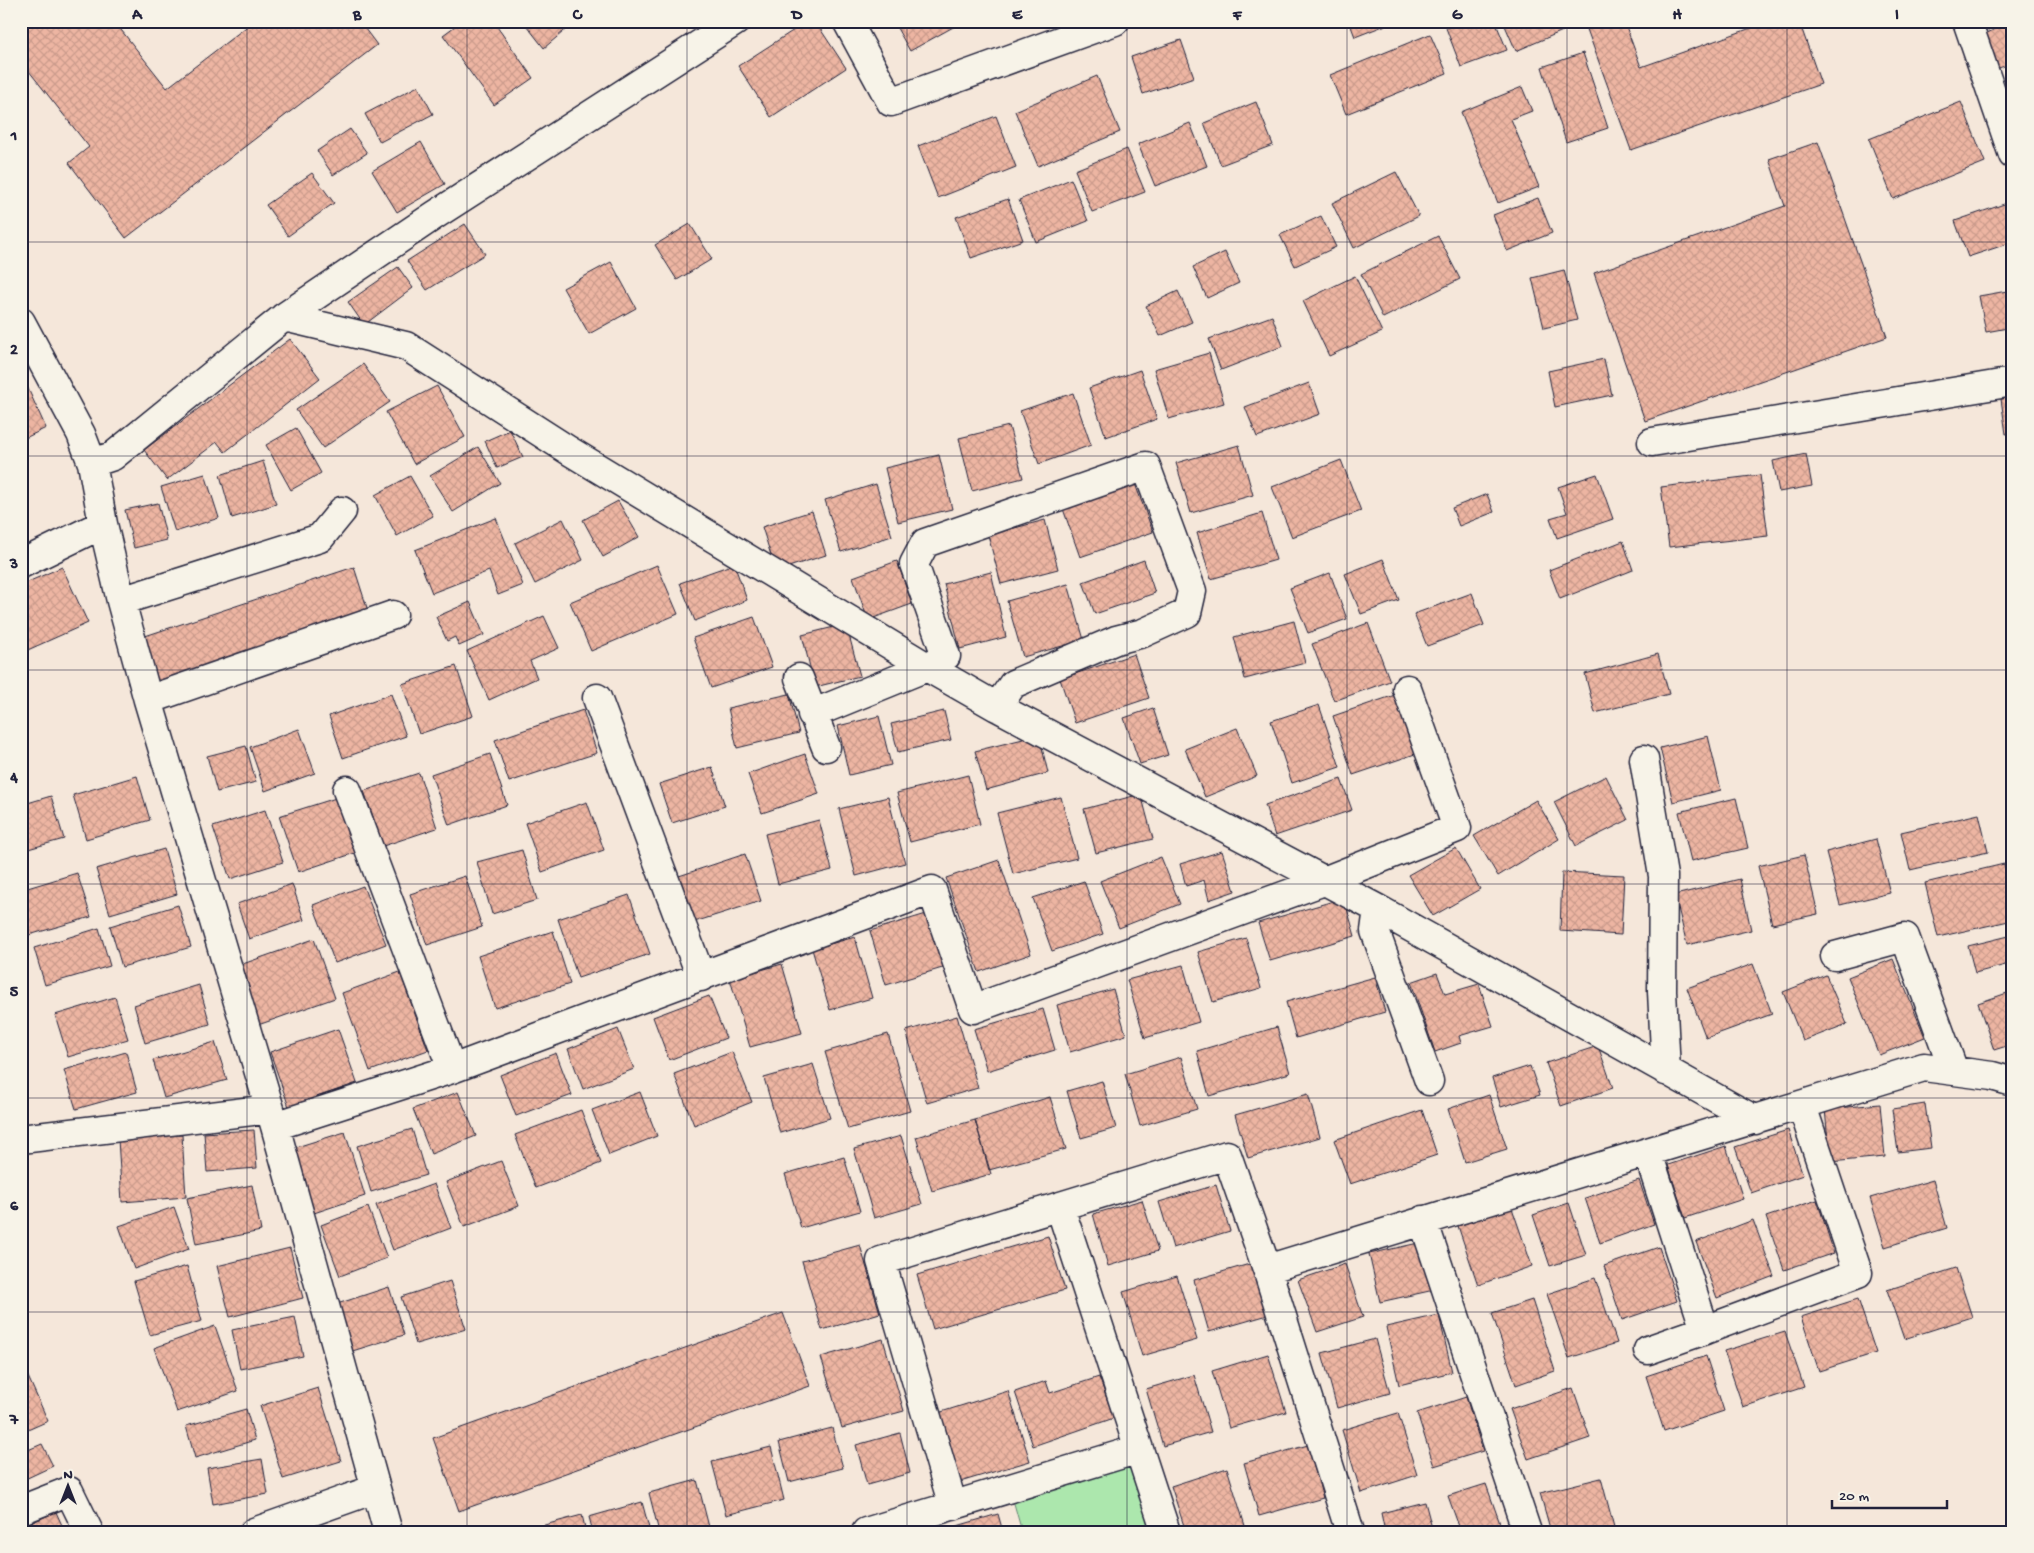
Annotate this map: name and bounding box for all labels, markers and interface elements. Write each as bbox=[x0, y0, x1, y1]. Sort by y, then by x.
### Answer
text: A bbox=[131, 7, 143, 26]
text: B bbox=[352, 7, 362, 26]
text: C bbox=[572, 7, 583, 26]
text: D bbox=[790, 7, 803, 26]
text: E bbox=[1012, 7, 1023, 26]
text: F bbox=[1232, 7, 1243, 26]
text: G bbox=[1452, 7, 1463, 26]
text: H bbox=[1672, 7, 1682, 26]
text: I bbox=[1895, 7, 1899, 26]
text: 1 bbox=[10, 128, 17, 147]
text: 2 bbox=[10, 342, 18, 361]
text: 3 bbox=[9, 556, 18, 575]
text: 4 bbox=[9, 770, 18, 789]
text: 5 bbox=[10, 984, 19, 1003]
text: 6 bbox=[10, 1198, 19, 1217]
text: 7 bbox=[9, 1412, 19, 1431]
north arrow bbox=[42, 1460, 92, 1510]
text: N bbox=[63, 1467, 73, 1484]
scale bar bbox=[1832, 1478, 1946, 1510]
text: 20 m bbox=[1839, 1488, 1869, 1506]

